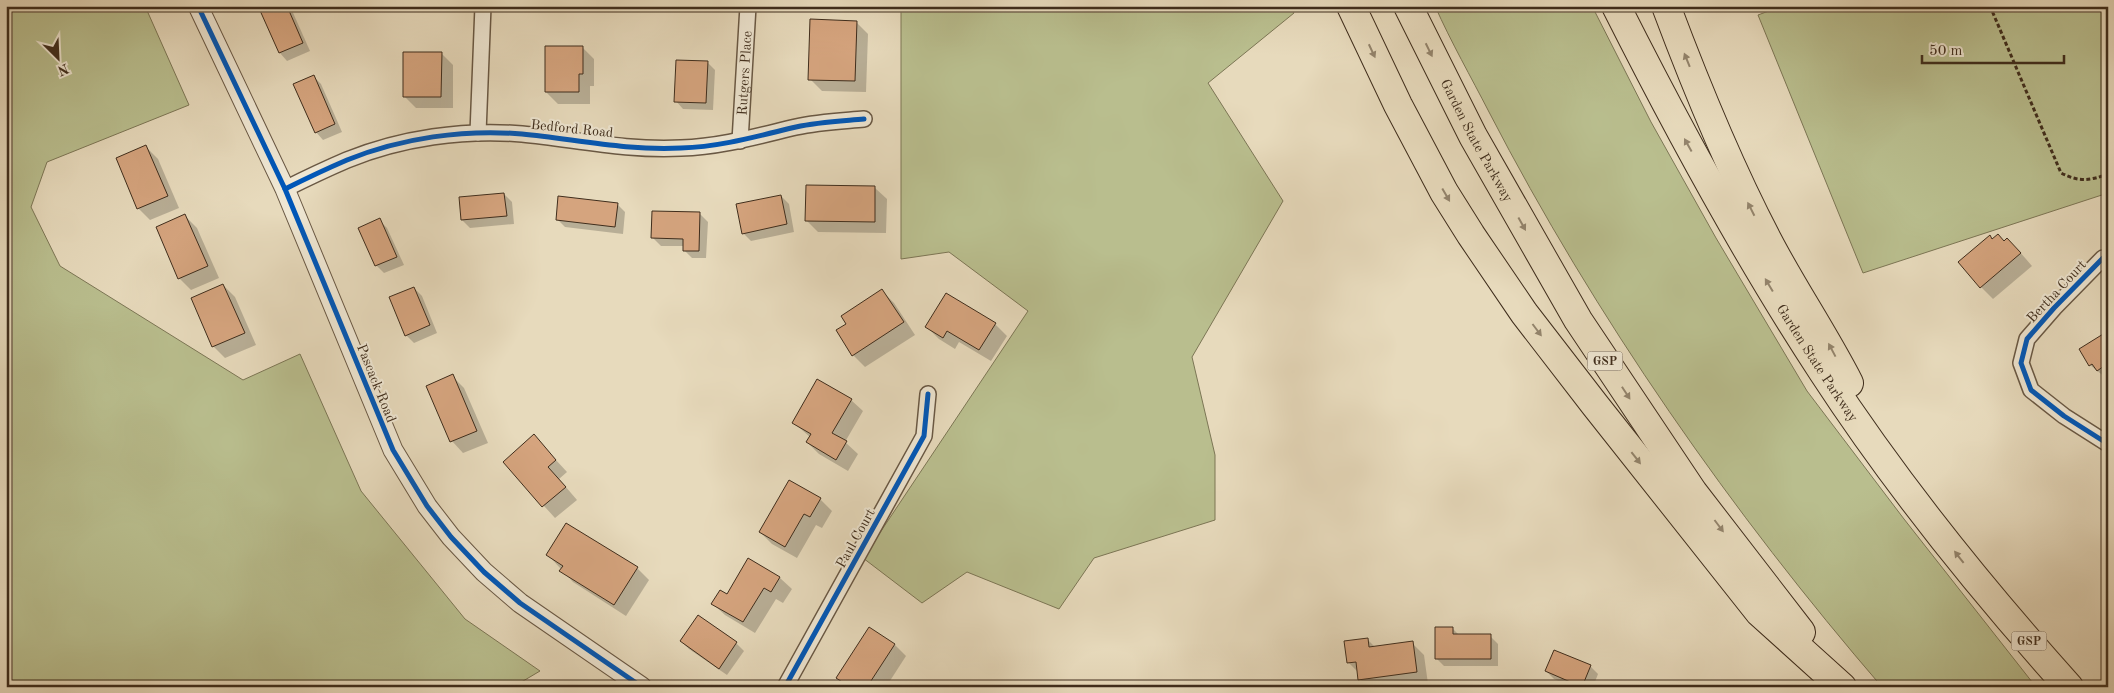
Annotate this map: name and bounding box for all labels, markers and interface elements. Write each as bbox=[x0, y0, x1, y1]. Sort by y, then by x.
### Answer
street label: Rutgers Place bbox=[736, 30, 755, 116]
north arrow bbox=[32, 32, 82, 82]
scale bar bbox=[1922, 32, 2064, 64]
one-way arrow bbox=[1426, 43, 1434, 57]
one-way arrow bbox=[1368, 44, 1376, 58]
text: 50 m bbox=[1929, 44, 1963, 59]
one-way arrow bbox=[1682, 53, 1690, 67]
text: N bbox=[55, 60, 71, 78]
street label: Garden State Parkway bbox=[1438, 77, 1515, 205]
street label: Bedford Road bbox=[530, 118, 614, 140]
one-way arrow bbox=[1684, 138, 1693, 151]
one-way arrow bbox=[1442, 188, 1451, 201]
one-way arrow bbox=[1747, 202, 1755, 216]
one-way arrow bbox=[1518, 218, 1527, 231]
street label: Bertha Court bbox=[2024, 258, 2089, 326]
one-way arrow bbox=[1765, 279, 1774, 292]
street label: Garden State Parkway bbox=[1774, 302, 1861, 425]
one-way arrow bbox=[1531, 323, 1542, 336]
street label: Pascack Road bbox=[354, 342, 398, 425]
one-way arrow bbox=[1828, 343, 1836, 357]
road number: GSP bbox=[1588, 352, 1622, 371]
one-way arrow bbox=[1621, 386, 1630, 399]
one-way arrow bbox=[1631, 451, 1642, 464]
street label: Paul Court bbox=[834, 506, 878, 570]
one-way arrow bbox=[1713, 519, 1724, 532]
one-way arrow bbox=[1953, 551, 1964, 564]
road number: GSP bbox=[2012, 631, 2046, 650]

